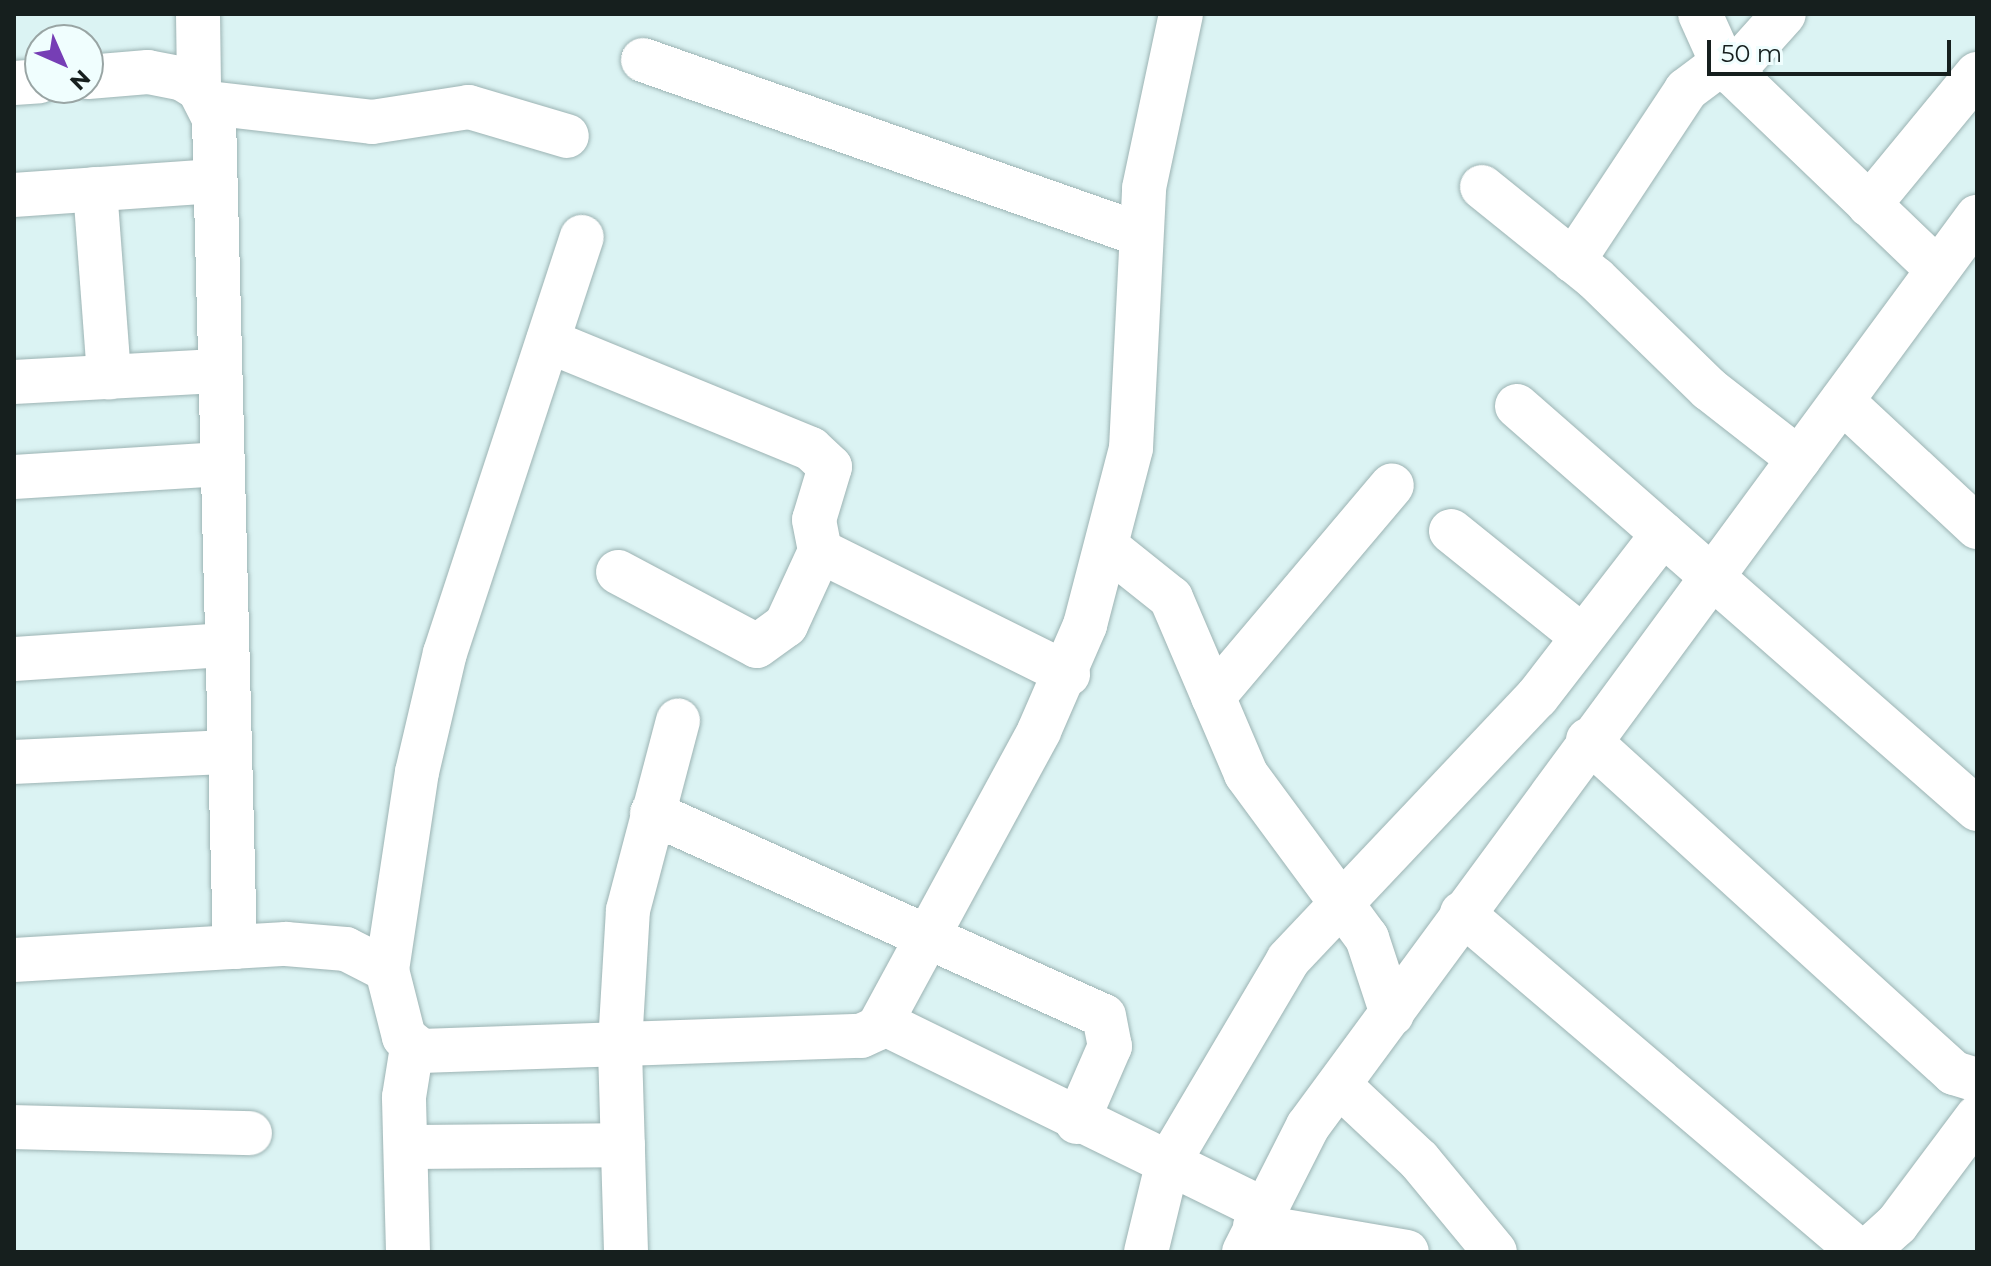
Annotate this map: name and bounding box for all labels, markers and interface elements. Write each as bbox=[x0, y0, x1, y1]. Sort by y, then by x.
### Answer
north arrow bbox=[24, 24, 104, 104]
scale bar bbox=[1711, 24, 1955, 74]
text: 50 m bbox=[1721, 39, 1782, 68]
text: N bbox=[64, 64, 96, 96]

